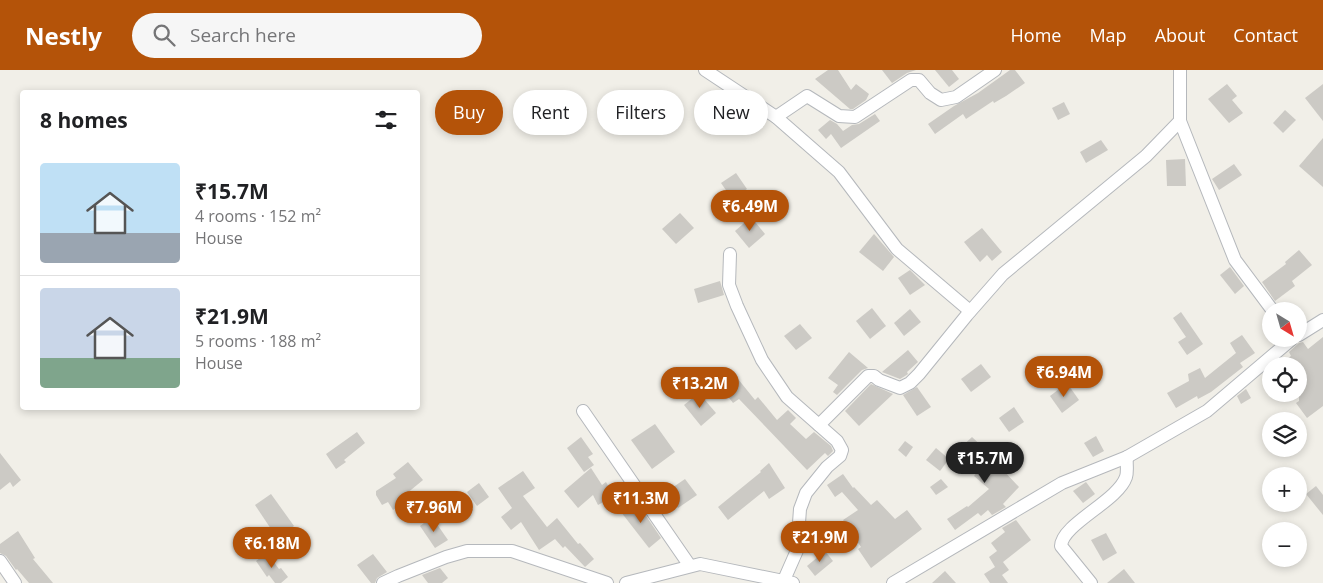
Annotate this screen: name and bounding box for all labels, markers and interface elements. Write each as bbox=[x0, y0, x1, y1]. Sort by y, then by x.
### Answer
search box bbox=[132, 13, 482, 58]
text: Nestly bbox=[25, 19, 102, 52]
icon: search bbox=[150, 21, 178, 49]
text: Search here bbox=[190, 22, 296, 48]
text: Home bbox=[1011, 23, 1061, 47]
text: Map bbox=[1089, 23, 1127, 47]
text: About bbox=[1155, 23, 1205, 47]
text: Contact bbox=[1233, 23, 1298, 47]
chip: Buy bbox=[435, 90, 503, 135]
chip: Rent bbox=[513, 90, 587, 135]
chip: Filters bbox=[597, 90, 684, 135]
chip: New bbox=[694, 90, 768, 135]
text: 8 homes bbox=[40, 106, 128, 134]
icon: filters bbox=[372, 106, 400, 134]
text: ₹15.7M bbox=[195, 177, 269, 205]
icon: home bbox=[80, 183, 140, 243]
pin: ₹6.49M bbox=[709, 190, 791, 232]
text: ₹6.49M bbox=[722, 195, 778, 217]
text: 4 rooms · 152 m² bbox=[195, 205, 321, 227]
text: House bbox=[195, 227, 243, 249]
text: ₹21.9M bbox=[195, 302, 269, 330]
north arrow bbox=[1262, 302, 1308, 348]
map controls bbox=[1262, 302, 1307, 567]
icon: home bbox=[80, 308, 140, 368]
text: 5 rooms · 188 m² bbox=[195, 330, 321, 352]
text: House bbox=[195, 352, 243, 374]
pin: ₹6.94M bbox=[1023, 356, 1105, 398]
button: locate bbox=[1262, 357, 1307, 402]
text: ₹6.94M bbox=[1036, 361, 1092, 383]
pin: ₹13.2M bbox=[659, 366, 741, 409]
text: ₹13.2M bbox=[672, 372, 728, 394]
button: layers bbox=[1262, 412, 1307, 457]
pin: ₹15.7M bbox=[944, 442, 1026, 484]
text: ₹15.7M bbox=[957, 447, 1013, 469]
button: + bbox=[1262, 467, 1307, 512]
pin: ₹11.3M bbox=[600, 482, 682, 524]
text: ₹11.3M bbox=[613, 487, 669, 509]
pin: ₹7.96M bbox=[393, 490, 475, 533]
text: ₹7.96M bbox=[406, 496, 462, 518]
pin: ₹21.9M bbox=[779, 520, 861, 563]
button: − bbox=[1262, 522, 1307, 567]
pin: ₹6.18M bbox=[231, 526, 313, 569]
text: ₹21.9M bbox=[792, 526, 848, 548]
text: ₹6.18M bbox=[244, 532, 300, 554]

